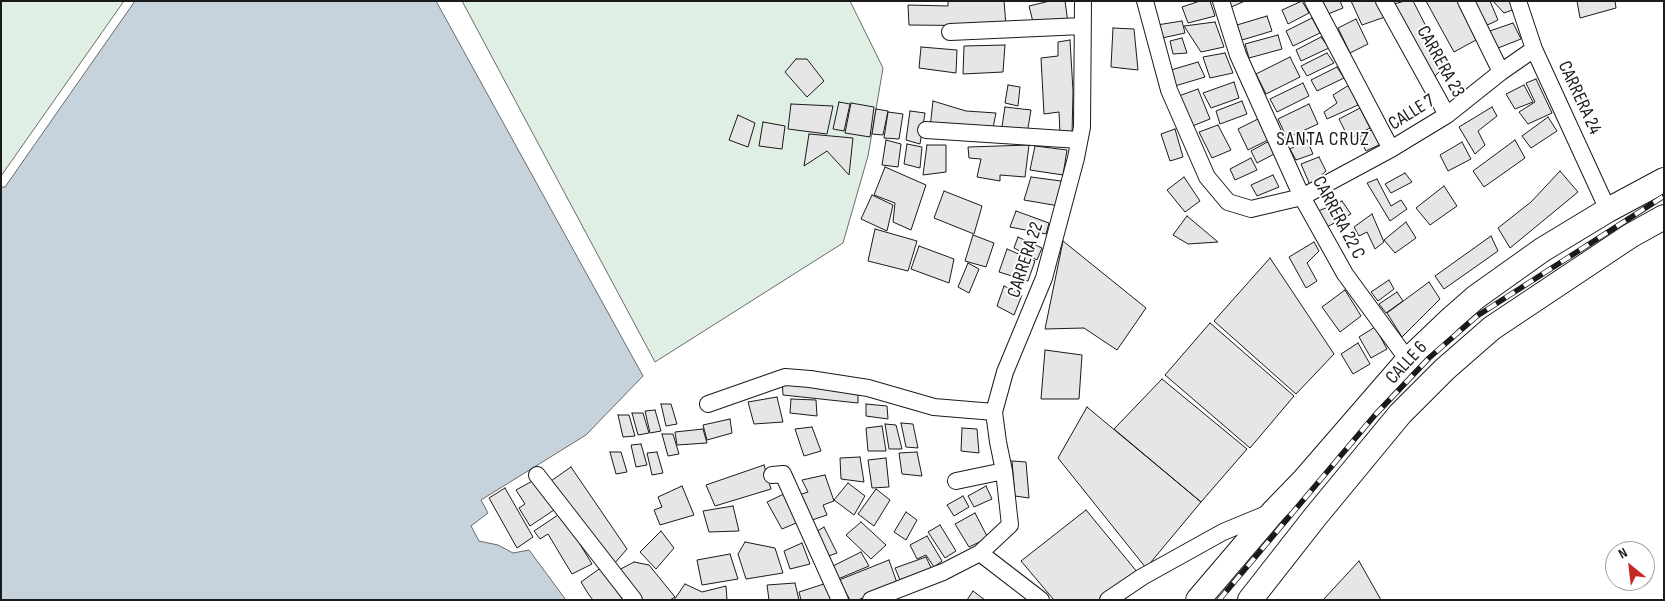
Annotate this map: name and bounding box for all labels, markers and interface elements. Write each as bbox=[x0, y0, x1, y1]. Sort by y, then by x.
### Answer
street label: CARRERA 23 bbox=[1411, 22, 1469, 102]
street label: CARRERA 24 bbox=[1552, 58, 1606, 138]
street label: CALLE 7 bbox=[1385, 90, 1439, 136]
district label: SANTA CRUZ bbox=[1275, 128, 1371, 152]
street label: CARRERA 22 C bbox=[1307, 173, 1369, 263]
street label: CARRERA 22 bbox=[1003, 219, 1049, 301]
street label: CALLE 6 bbox=[1381, 337, 1433, 389]
north arrow bbox=[1605, 541, 1655, 591]
text: N bbox=[1616, 544, 1630, 563]

